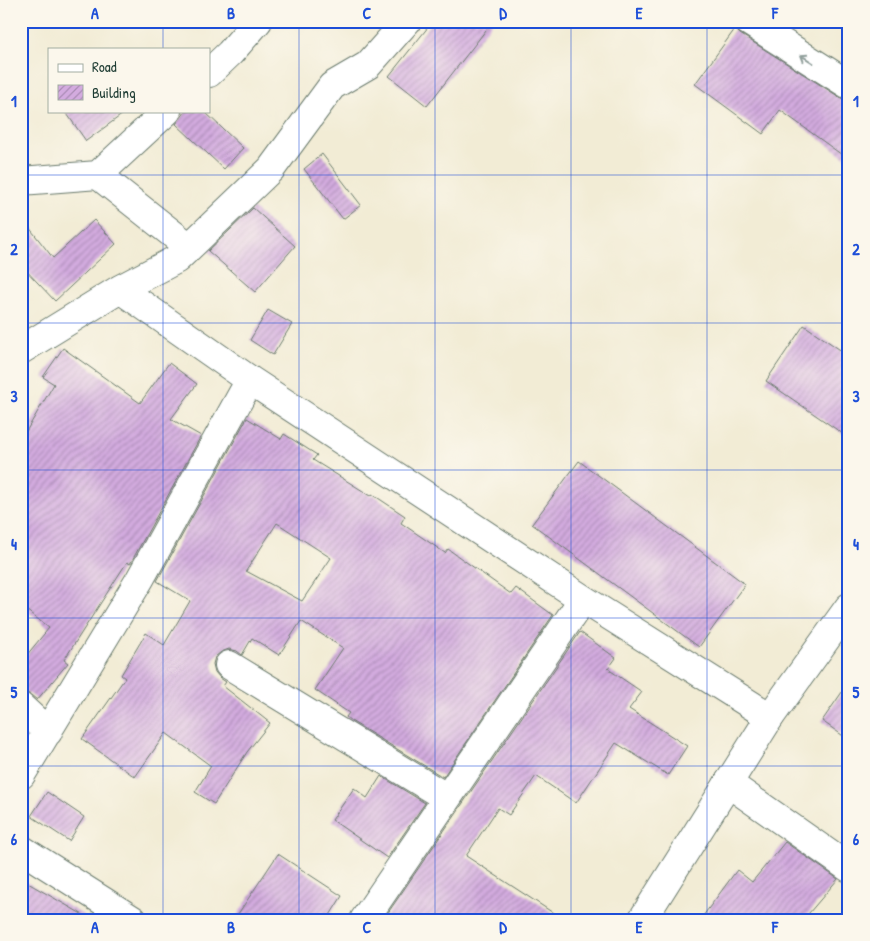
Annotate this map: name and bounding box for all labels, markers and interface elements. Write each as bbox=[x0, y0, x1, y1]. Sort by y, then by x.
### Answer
text: A bbox=[91, 2, 99, 24]
text: B bbox=[227, 2, 235, 24]
text: C bbox=[363, 2, 372, 24]
text: D bbox=[499, 2, 507, 24]
text: E bbox=[635, 2, 643, 24]
text: F bbox=[771, 2, 779, 24]
legend bbox=[48, 48, 210, 112]
one-way arrow bbox=[801, 53, 815, 63]
text: Road bbox=[92, 56, 117, 77]
text: Building bbox=[92, 82, 136, 103]
text: 1 bbox=[11, 90, 17, 112]
text: 1 bbox=[853, 90, 859, 112]
text: 2 bbox=[10, 238, 18, 260]
text: 2 bbox=[852, 238, 860, 260]
text: 3 bbox=[10, 385, 18, 407]
text: 3 bbox=[852, 385, 860, 407]
text: 4 bbox=[11, 533, 17, 555]
text: 4 bbox=[853, 533, 859, 555]
text: 5 bbox=[11, 681, 18, 703]
text: 5 bbox=[853, 681, 860, 703]
text: 6 bbox=[11, 828, 18, 850]
text: 6 bbox=[853, 828, 860, 850]
text: A bbox=[91, 916, 99, 938]
text: B bbox=[227, 916, 235, 938]
text: C bbox=[363, 916, 372, 938]
text: D bbox=[499, 916, 507, 938]
text: E bbox=[635, 916, 643, 938]
text: F bbox=[771, 916, 779, 938]

